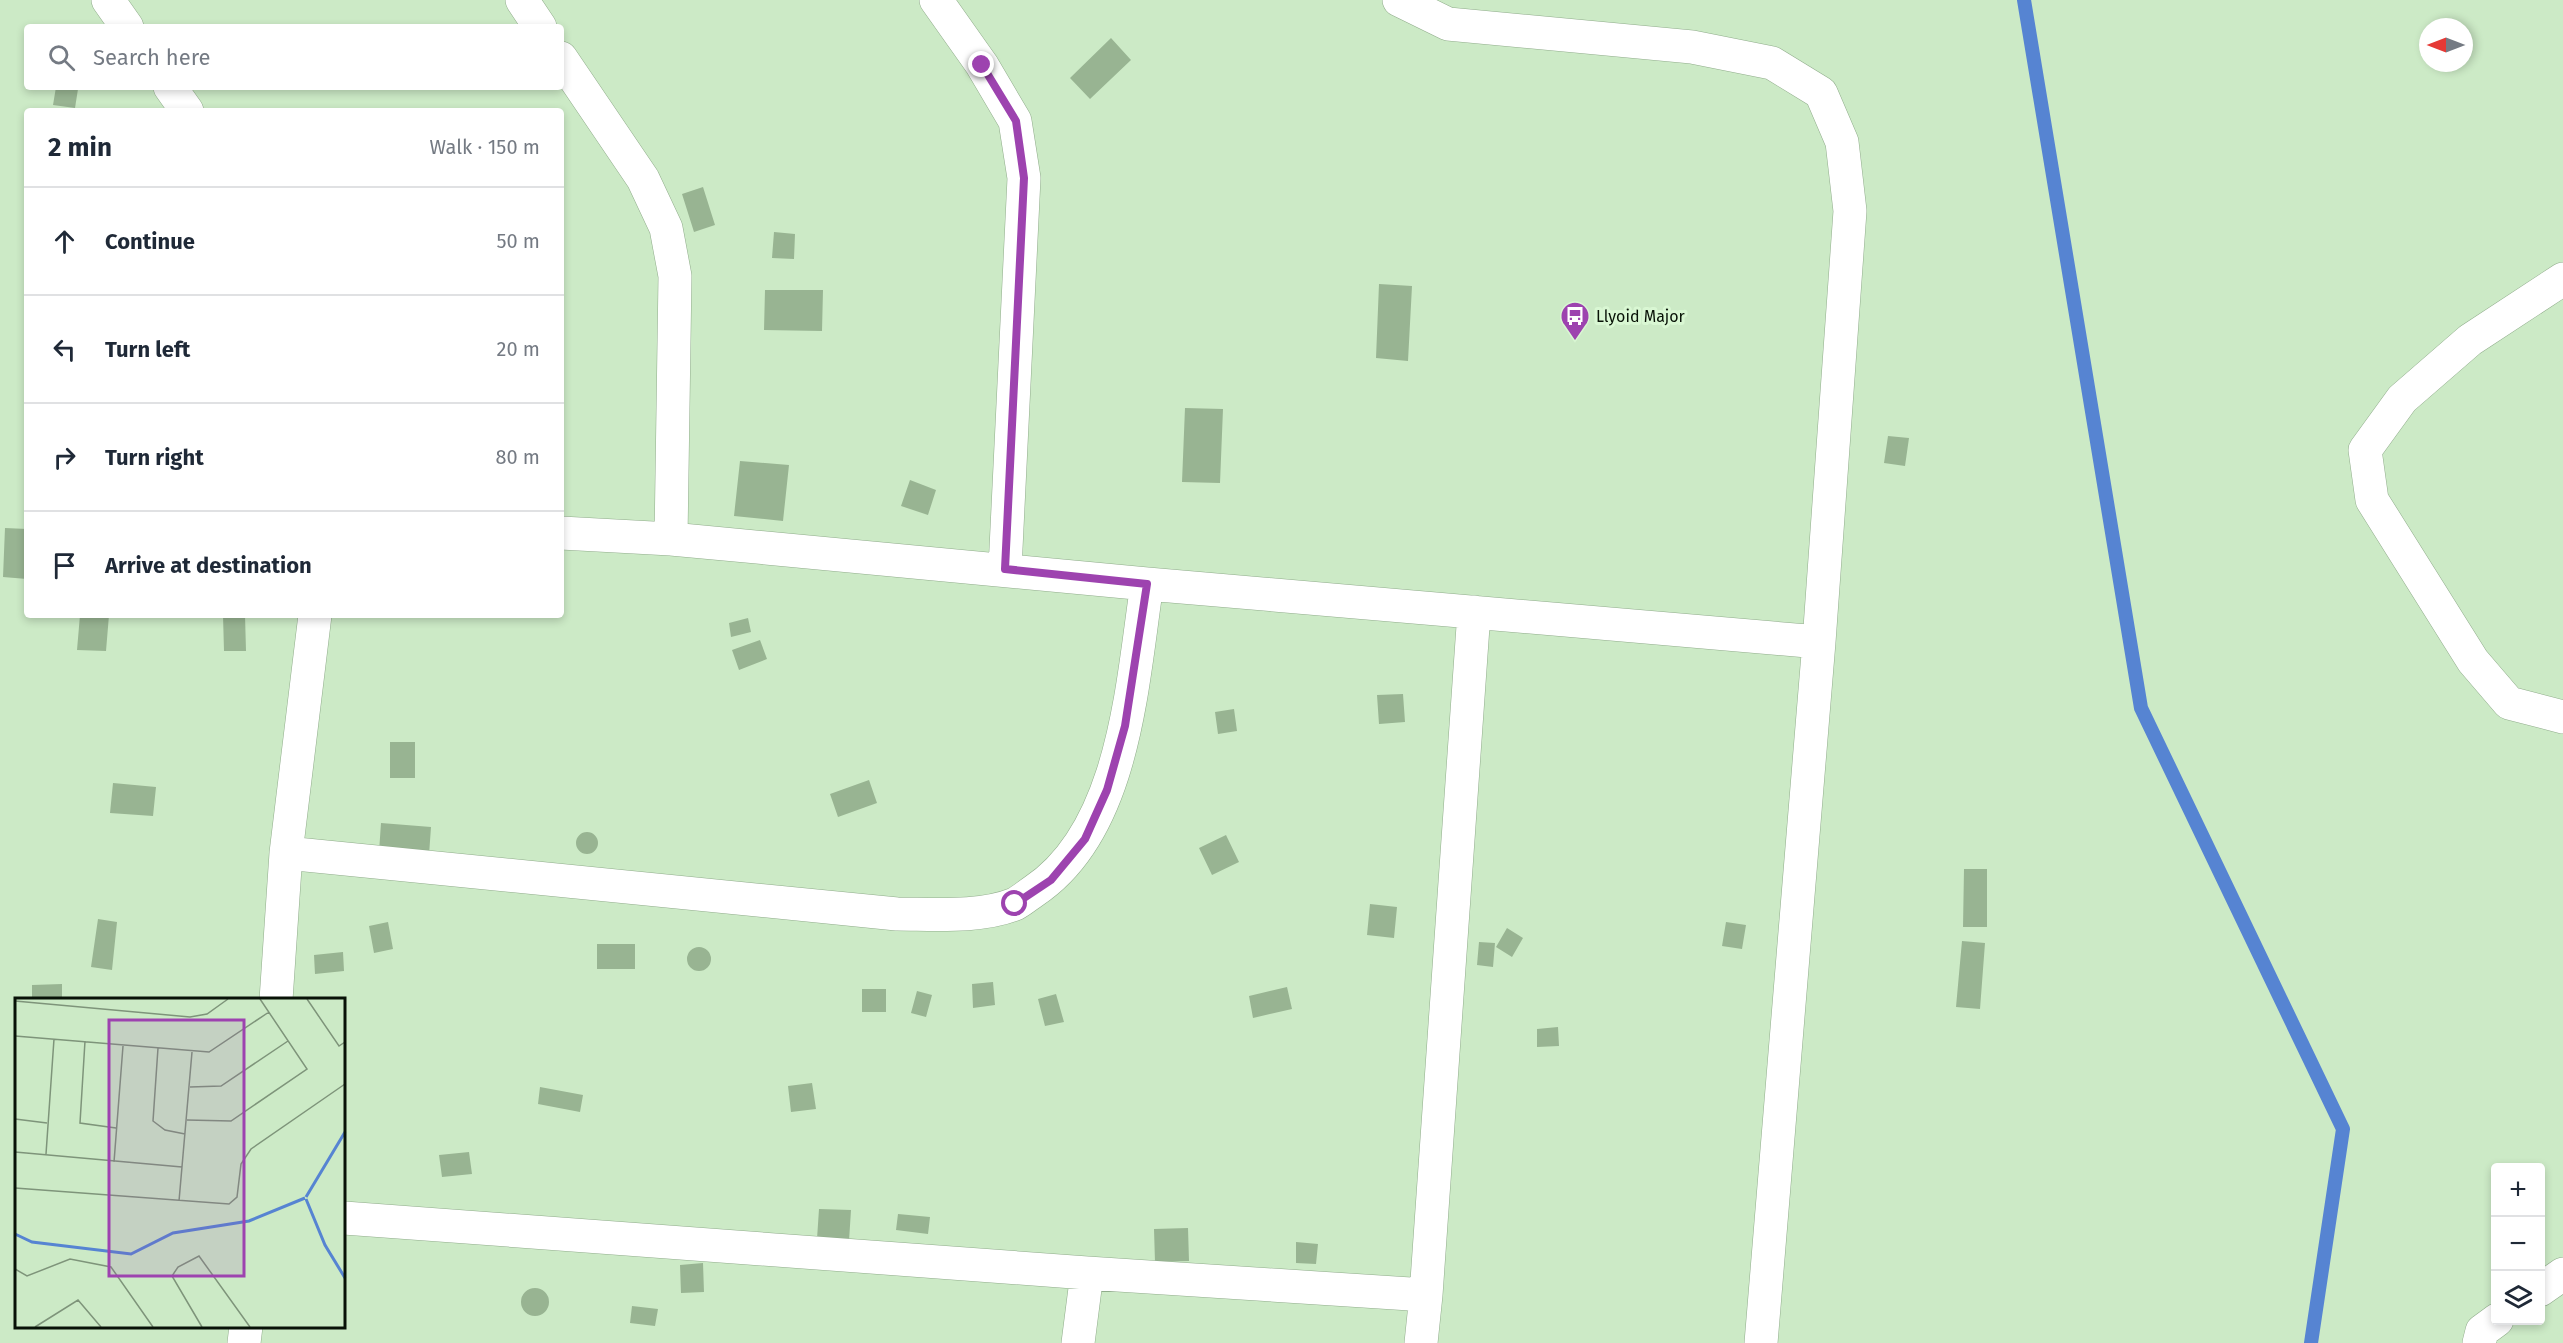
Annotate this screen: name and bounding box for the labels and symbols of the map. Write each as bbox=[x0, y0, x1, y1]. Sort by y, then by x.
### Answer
north arrow bbox=[2419, 18, 2473, 72]
route end bbox=[968, 51, 994, 77]
bus stop icon: Llyoid Major bbox=[1559, 300, 1591, 342]
place label: Llyoid Major bbox=[1596, 307, 1686, 326]
route start bbox=[1001, 890, 1027, 916]
inset map bbox=[15, 998, 345, 1328]

